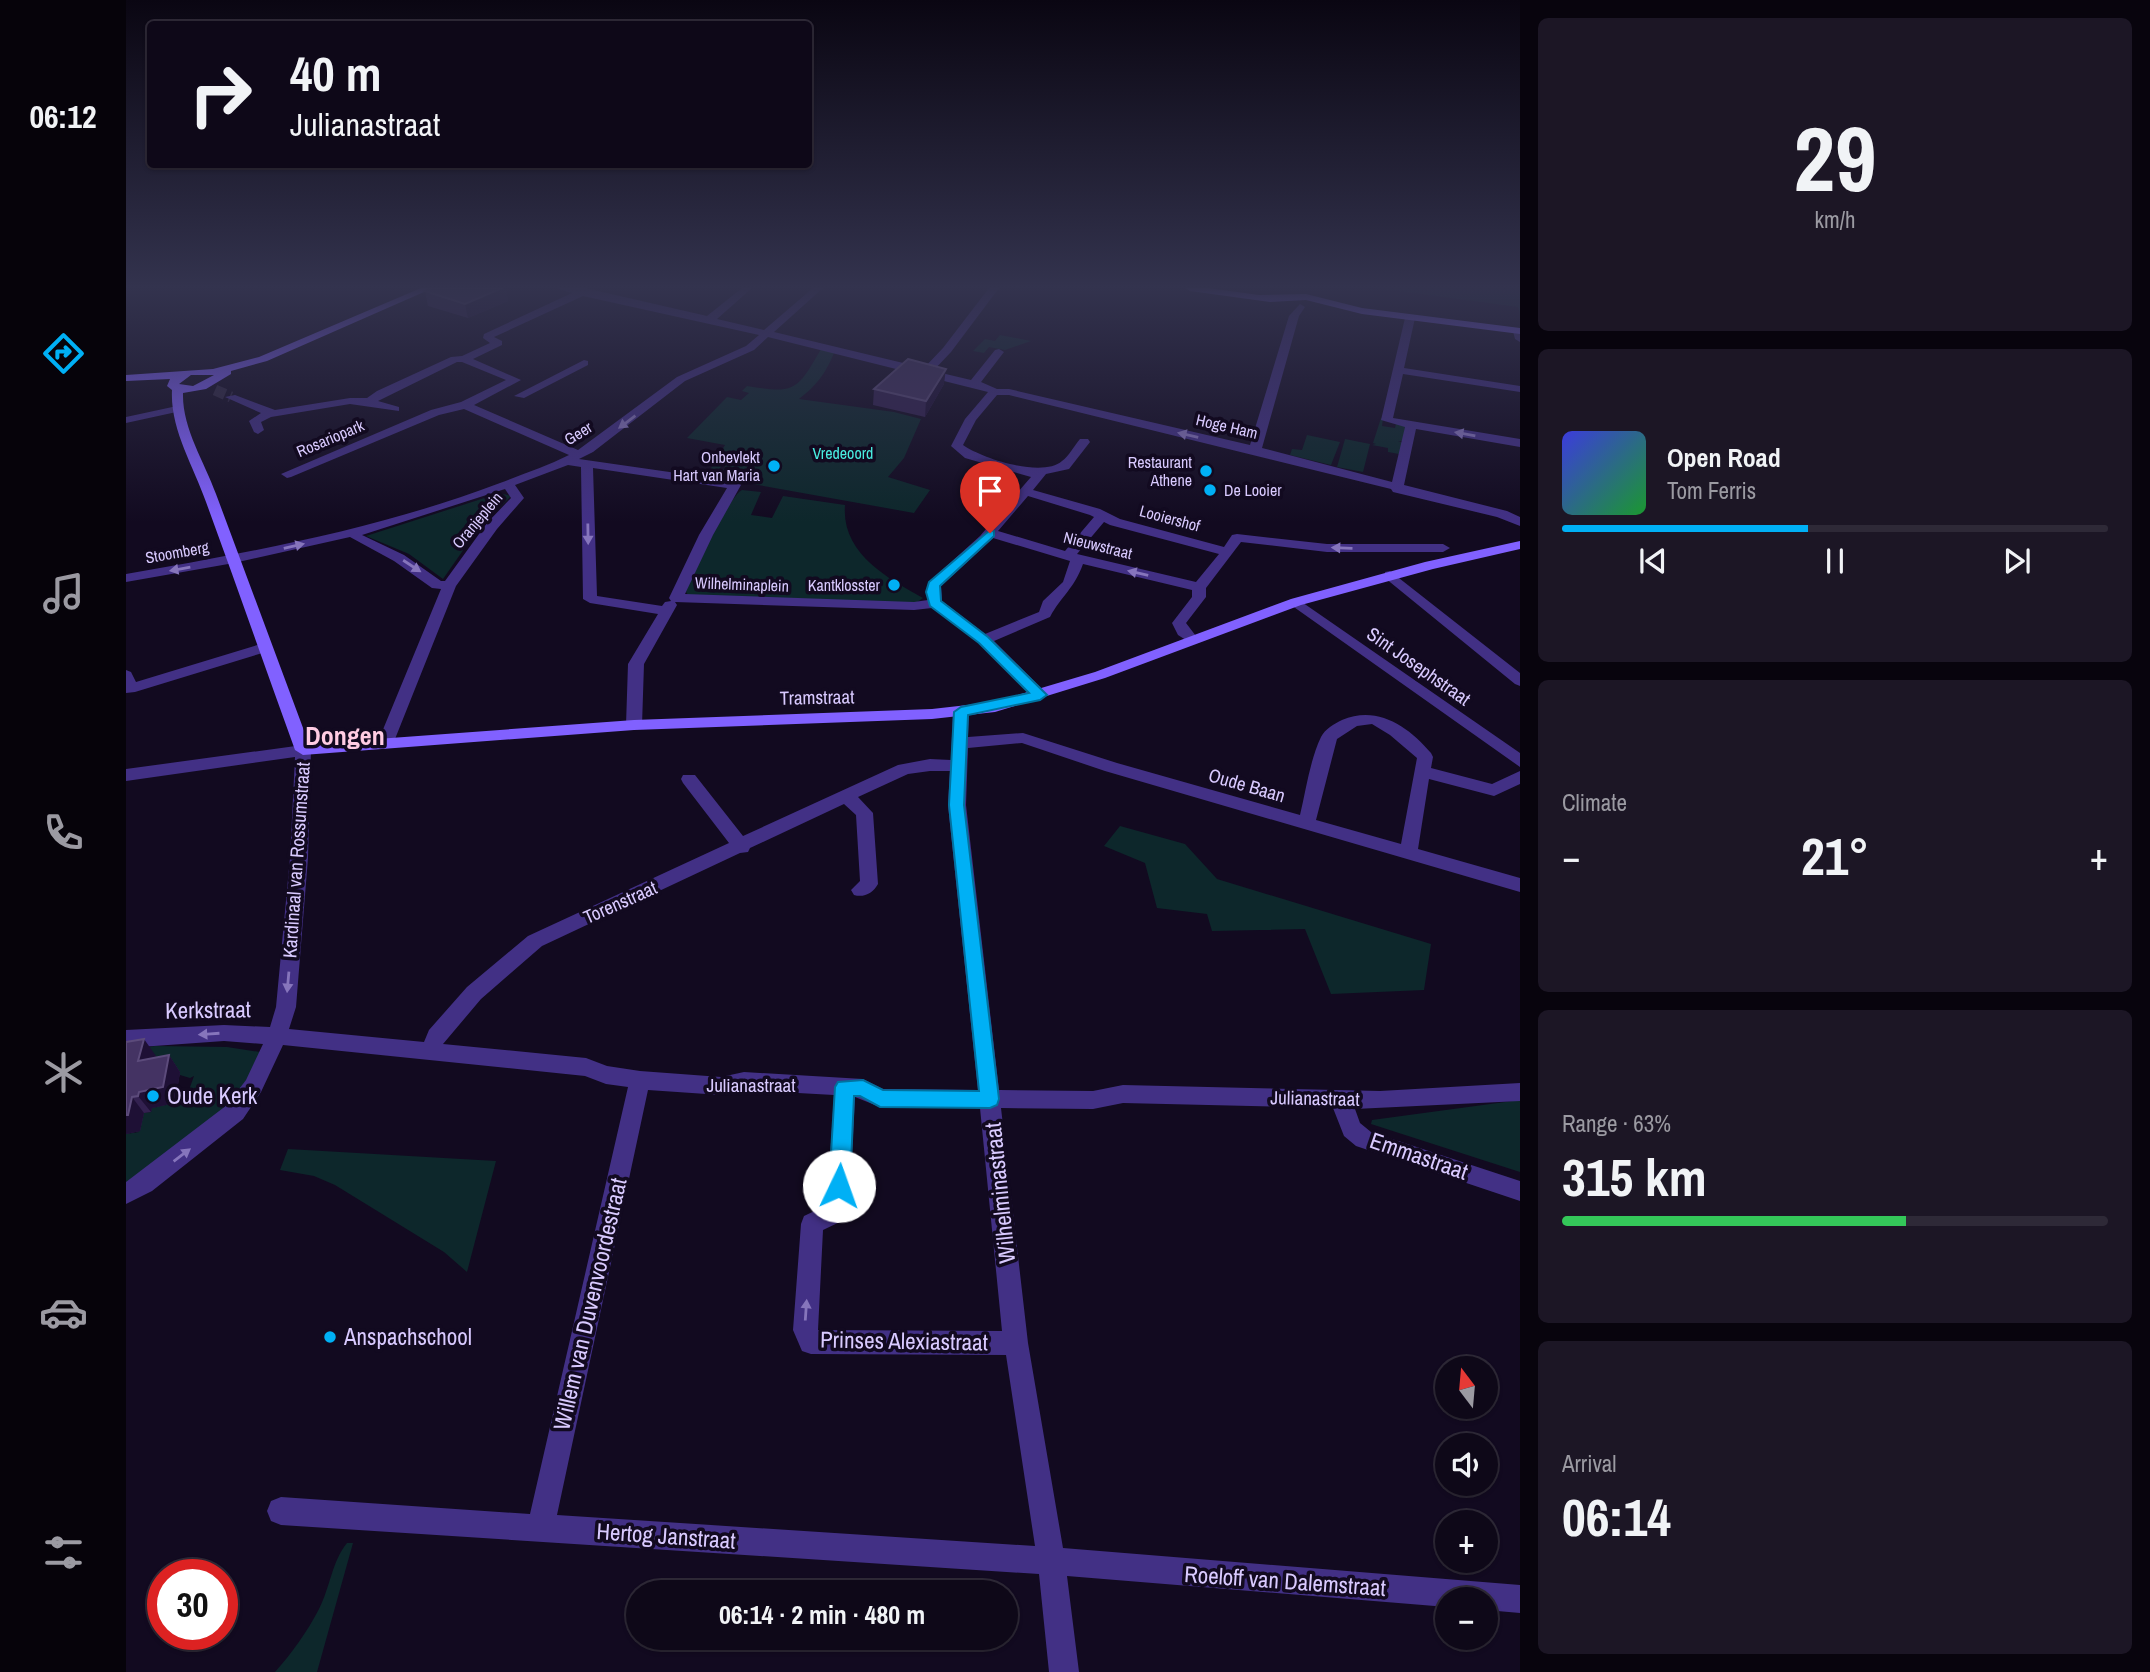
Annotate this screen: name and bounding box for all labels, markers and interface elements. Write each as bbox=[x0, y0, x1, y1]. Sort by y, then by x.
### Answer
text: 40 m bbox=[290, 40, 382, 106]
icon: right bbox=[175, 49, 266, 140]
text: 06:12 bbox=[29, 95, 97, 138]
text: 29 bbox=[1794, 97, 1877, 219]
text: Julianastraat bbox=[290, 103, 440, 146]
text: km/h bbox=[1815, 204, 1855, 235]
icon: directions bbox=[39, 329, 88, 378]
street label: Hoge Ham bbox=[1194, 408, 1260, 444]
street label: Rosariopark bbox=[293, 414, 368, 462]
one-way arrow bbox=[618, 414, 636, 428]
street label: Geer bbox=[560, 416, 597, 450]
one-way arrow bbox=[1454, 428, 1476, 439]
one-way arrow bbox=[1177, 429, 1199, 440]
text: Open Road bbox=[1667, 440, 1781, 475]
park label: Vredeoord bbox=[813, 442, 873, 464]
place label: Onbevlekt Hart van Maria bbox=[673, 446, 761, 486]
place label: Restaurant Athene bbox=[1128, 451, 1192, 491]
marker: Onbevlekt Hart van Maria bbox=[766, 458, 782, 474]
pin bbox=[960, 461, 1020, 533]
marker: Restaurant Athene bbox=[1198, 463, 1214, 479]
icon: arrive bbox=[971, 472, 1009, 510]
text: Tom Ferris bbox=[1667, 475, 1756, 506]
place label: De Looier bbox=[1224, 479, 1282, 501]
marker: De Looier bbox=[1202, 482, 1218, 498]
street label: Oranjeplein bbox=[447, 487, 507, 553]
street label: Looiershof bbox=[1137, 499, 1203, 537]
one-way arrow bbox=[582, 524, 593, 546]
street label: Nieuwstraat bbox=[1061, 526, 1135, 564]
street label: Stoomberg bbox=[143, 535, 211, 568]
one-way arrow bbox=[283, 541, 305, 552]
icon: previous bbox=[1634, 542, 1672, 580]
icon: pause bbox=[1816, 542, 1854, 580]
icon: next bbox=[1998, 542, 2036, 580]
one-way arrow bbox=[1330, 543, 1352, 554]
one-way arrow bbox=[402, 560, 421, 573]
one-way arrow bbox=[169, 564, 191, 575]
one-way arrow bbox=[1127, 567, 1149, 578]
icon: music bbox=[39, 569, 88, 618]
street label: Wilhelminaplein bbox=[695, 571, 789, 597]
place label: Kantklosster bbox=[808, 574, 881, 596]
marker: Kantklosster bbox=[886, 577, 902, 593]
street label: Sint Josephstraat bbox=[1362, 621, 1477, 712]
street label: Tramstraat bbox=[779, 683, 855, 711]
district label: Dongen bbox=[305, 718, 385, 753]
street label: Kardinaal van Rossumstraat bbox=[276, 760, 316, 959]
street label: Oude Baan bbox=[1206, 762, 1288, 808]
text: Climate bbox=[1562, 787, 1627, 818]
icon: phone bbox=[39, 808, 88, 857]
text: 21° bbox=[1801, 821, 1869, 891]
text: − bbox=[1562, 831, 1580, 882]
text: + bbox=[2090, 831, 2108, 882]
street label: Torenstraat bbox=[579, 874, 661, 930]
one-way arrow bbox=[282, 971, 293, 993]
street label: Kerkstraat bbox=[165, 993, 251, 1026]
one-way arrow bbox=[198, 1029, 220, 1040]
icon: climate bbox=[39, 1048, 88, 1097]
street label: Julianastraat bbox=[706, 1072, 796, 1098]
place label: Oude Kerk bbox=[167, 1080, 258, 1111]
street label: Julianastraat bbox=[1270, 1084, 1360, 1112]
marker: Oude Kerk bbox=[145, 1088, 161, 1104]
text: Range · 63% bbox=[1562, 1108, 1671, 1139]
street label: Wilhelminastraat bbox=[977, 1121, 1022, 1265]
street label: Emmastraat bbox=[1366, 1124, 1472, 1187]
text: 315 km bbox=[1562, 1142, 1707, 1212]
one-way arrow bbox=[173, 1149, 191, 1163]
position arrow bbox=[802, 1149, 876, 1223]
street label: Willem van Duvenvoordestraat bbox=[545, 1175, 634, 1433]
icon: car bbox=[39, 1288, 88, 1337]
one-way arrow bbox=[801, 1298, 812, 1320]
place label: Anspachschool bbox=[343, 1321, 472, 1352]
street label: Prinses Alexiastraat bbox=[820, 1324, 988, 1357]
marker: Anspachschool bbox=[322, 1329, 338, 1345]
north arrow bbox=[1435, 1356, 1498, 1419]
map controls bbox=[1435, 1356, 1498, 1650]
button: sound bbox=[1435, 1433, 1498, 1496]
text: Arrival bbox=[1562, 1448, 1617, 1479]
text: 06:14 bbox=[1562, 1482, 1671, 1552]
button: + bbox=[1435, 1510, 1498, 1573]
street label: Hertog Janstraat bbox=[595, 1515, 737, 1556]
icon: filters bbox=[39, 1528, 88, 1577]
street label: Roeloff van Dalemstraat bbox=[1183, 1558, 1387, 1603]
speed limit sign: 30 bbox=[147, 1559, 238, 1650]
button: − bbox=[1435, 1587, 1498, 1650]
text: 06:14 · 2 min · 480 m bbox=[719, 1597, 925, 1632]

